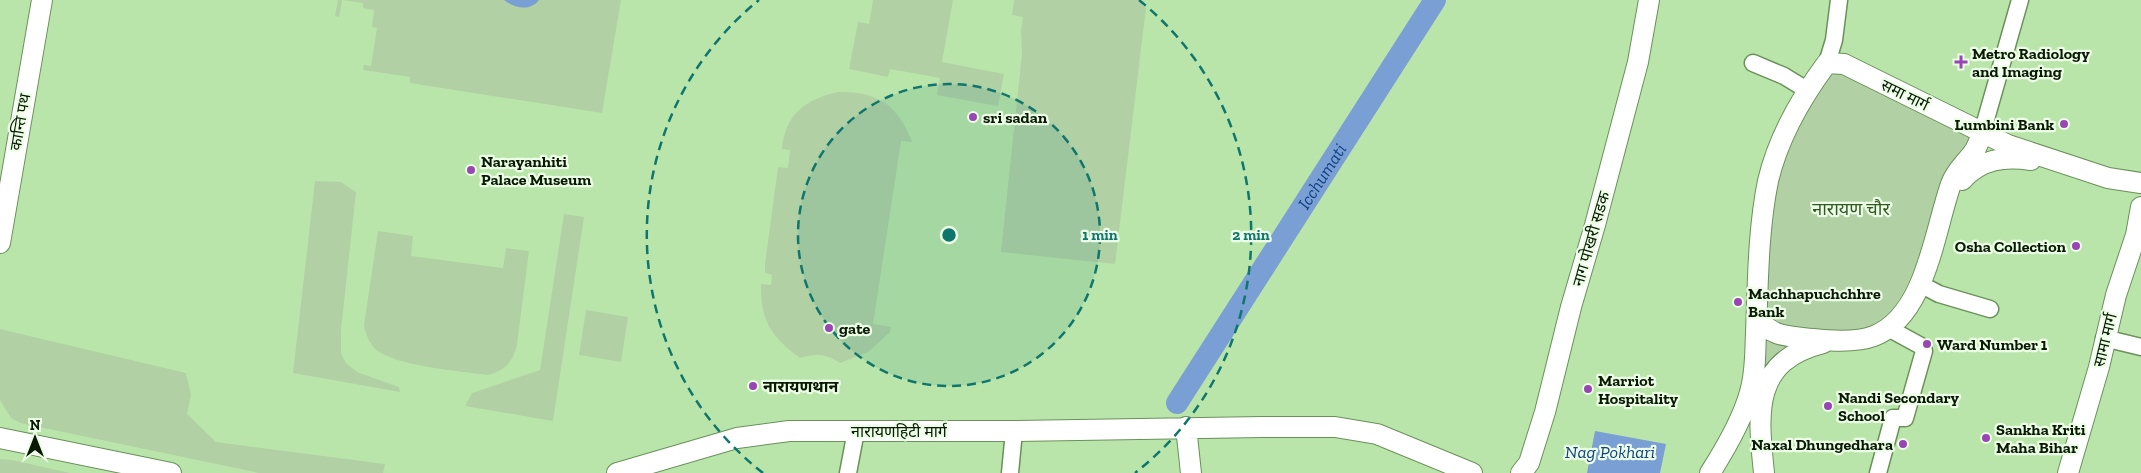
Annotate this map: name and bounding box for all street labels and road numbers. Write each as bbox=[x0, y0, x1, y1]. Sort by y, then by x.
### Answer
street label: समा मार्ग bbox=[1878, 75, 1933, 115]
street label: कान्ति पथ bbox=[6, 91, 34, 152]
street label: नाग पोखरी सडक bbox=[1568, 189, 1614, 289]
street label: सामा मार्ग bbox=[2089, 310, 2121, 369]
street label: नारायणहिटी मार्ग bbox=[851, 422, 948, 441]

